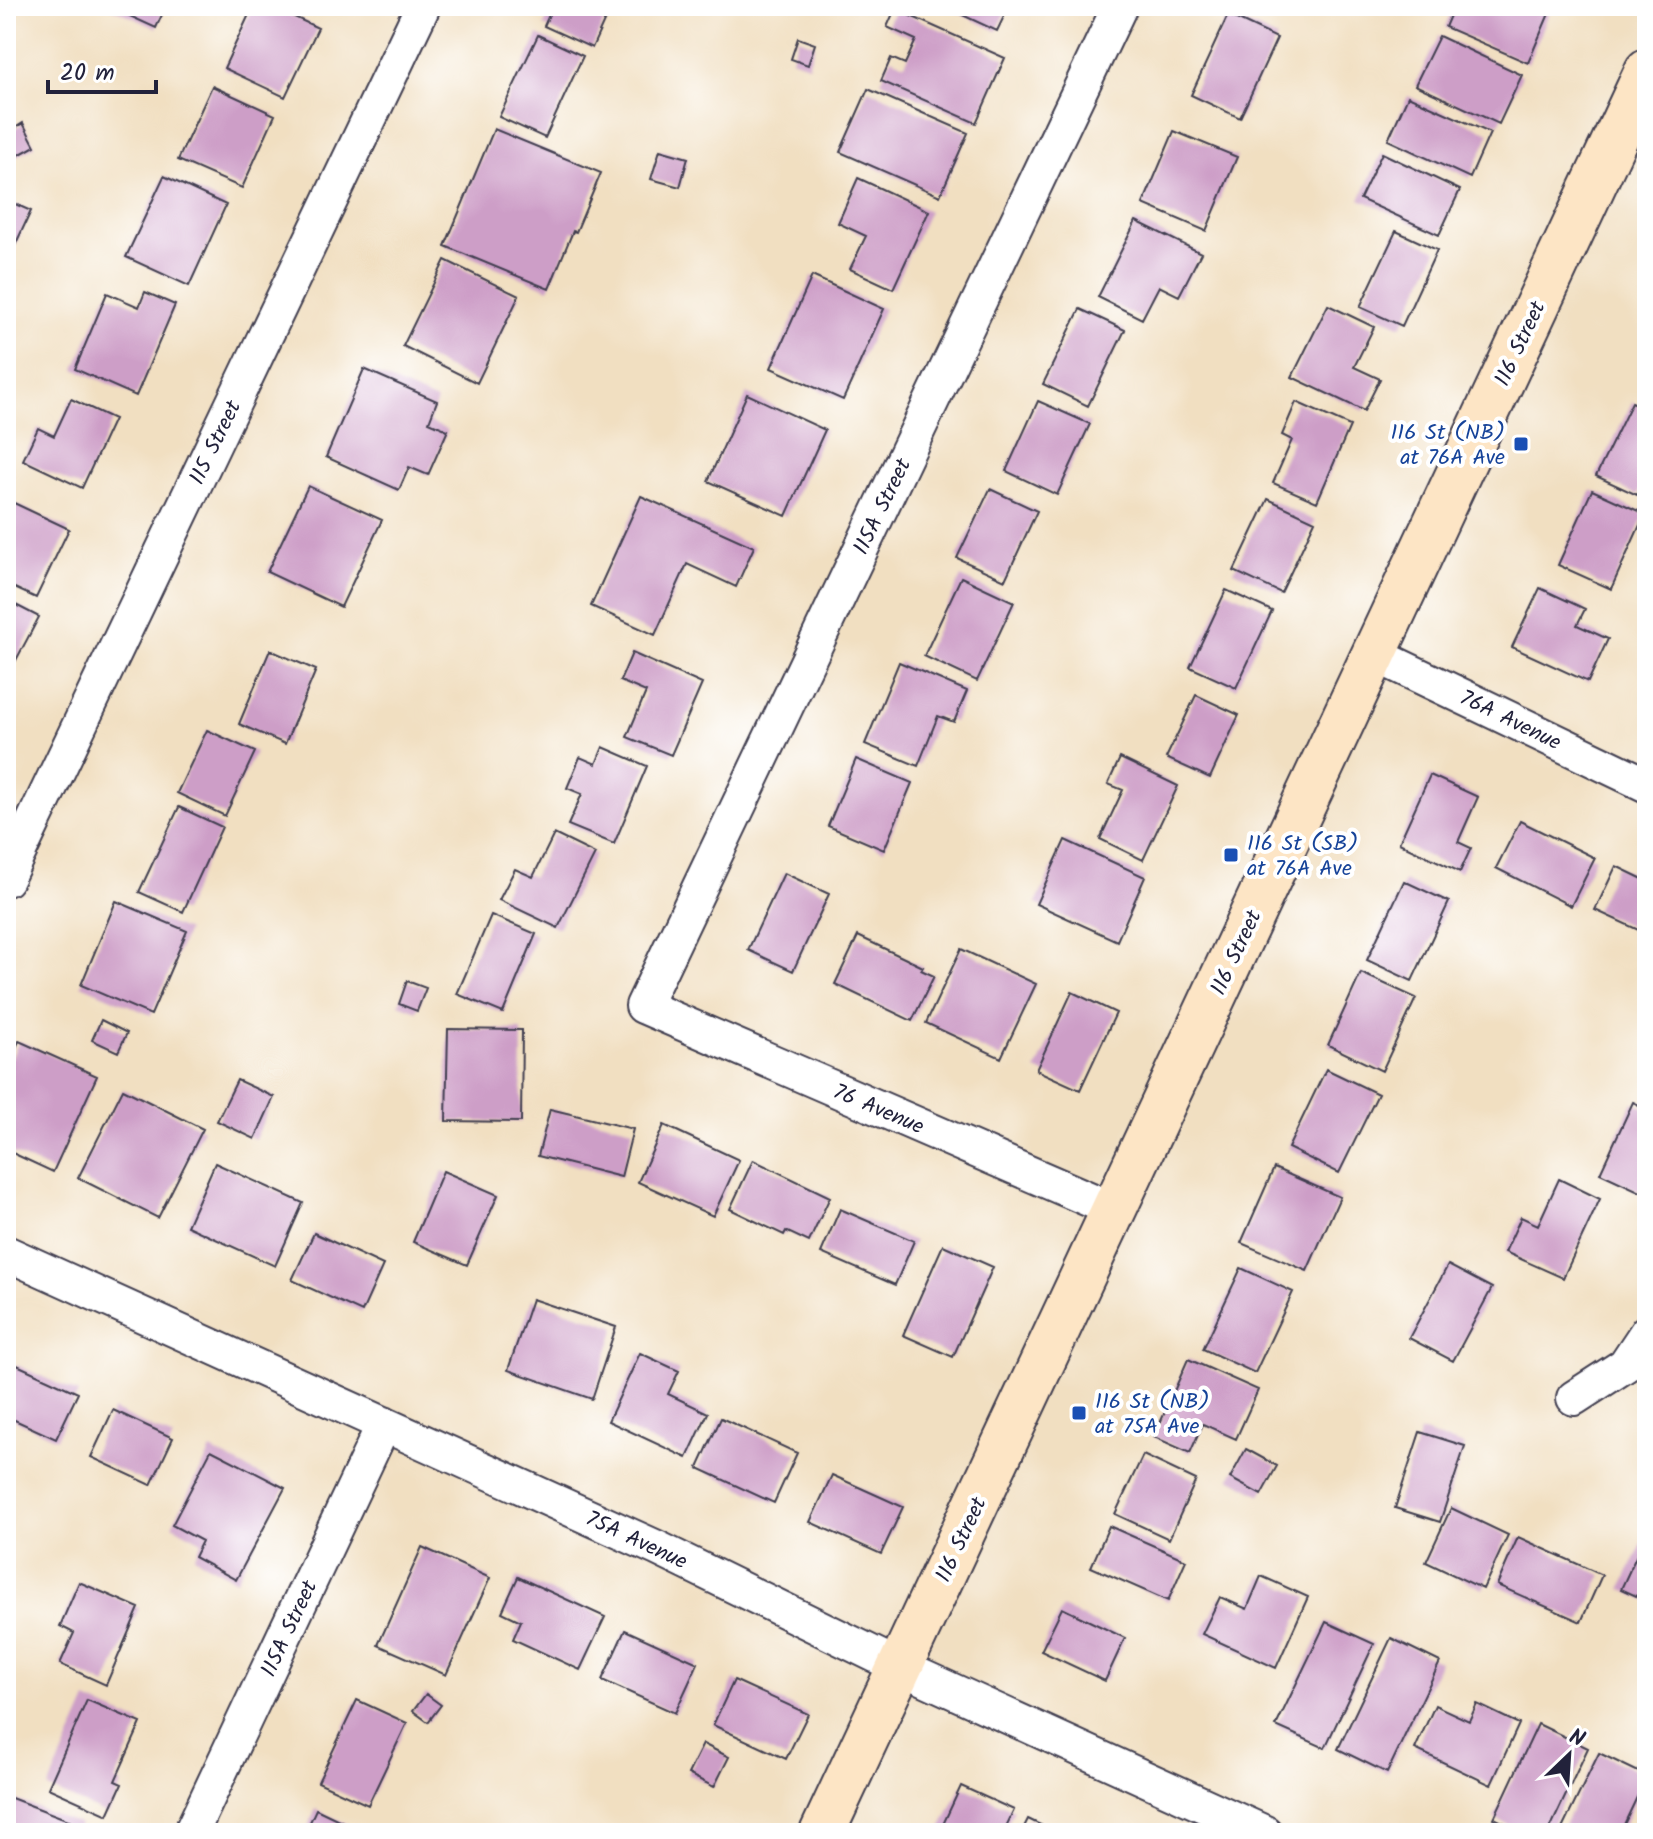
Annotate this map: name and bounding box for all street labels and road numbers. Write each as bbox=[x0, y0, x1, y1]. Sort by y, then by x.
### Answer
street label: 116 Street bbox=[1486, 295, 1556, 393]
street label: 115 Street bbox=[181, 394, 252, 491]
street label: 115A Street bbox=[845, 452, 922, 561]
street label: 76A Avenue bbox=[1453, 682, 1567, 761]
street label: 116 Street bbox=[1202, 904, 1272, 1002]
street label: 76 Avenue bbox=[827, 1075, 929, 1145]
street label: 116 Street bbox=[927, 1491, 997, 1589]
street label: 75A Avenue bbox=[579, 1502, 693, 1580]
street label: 115A Street bbox=[253, 1574, 328, 1683]

